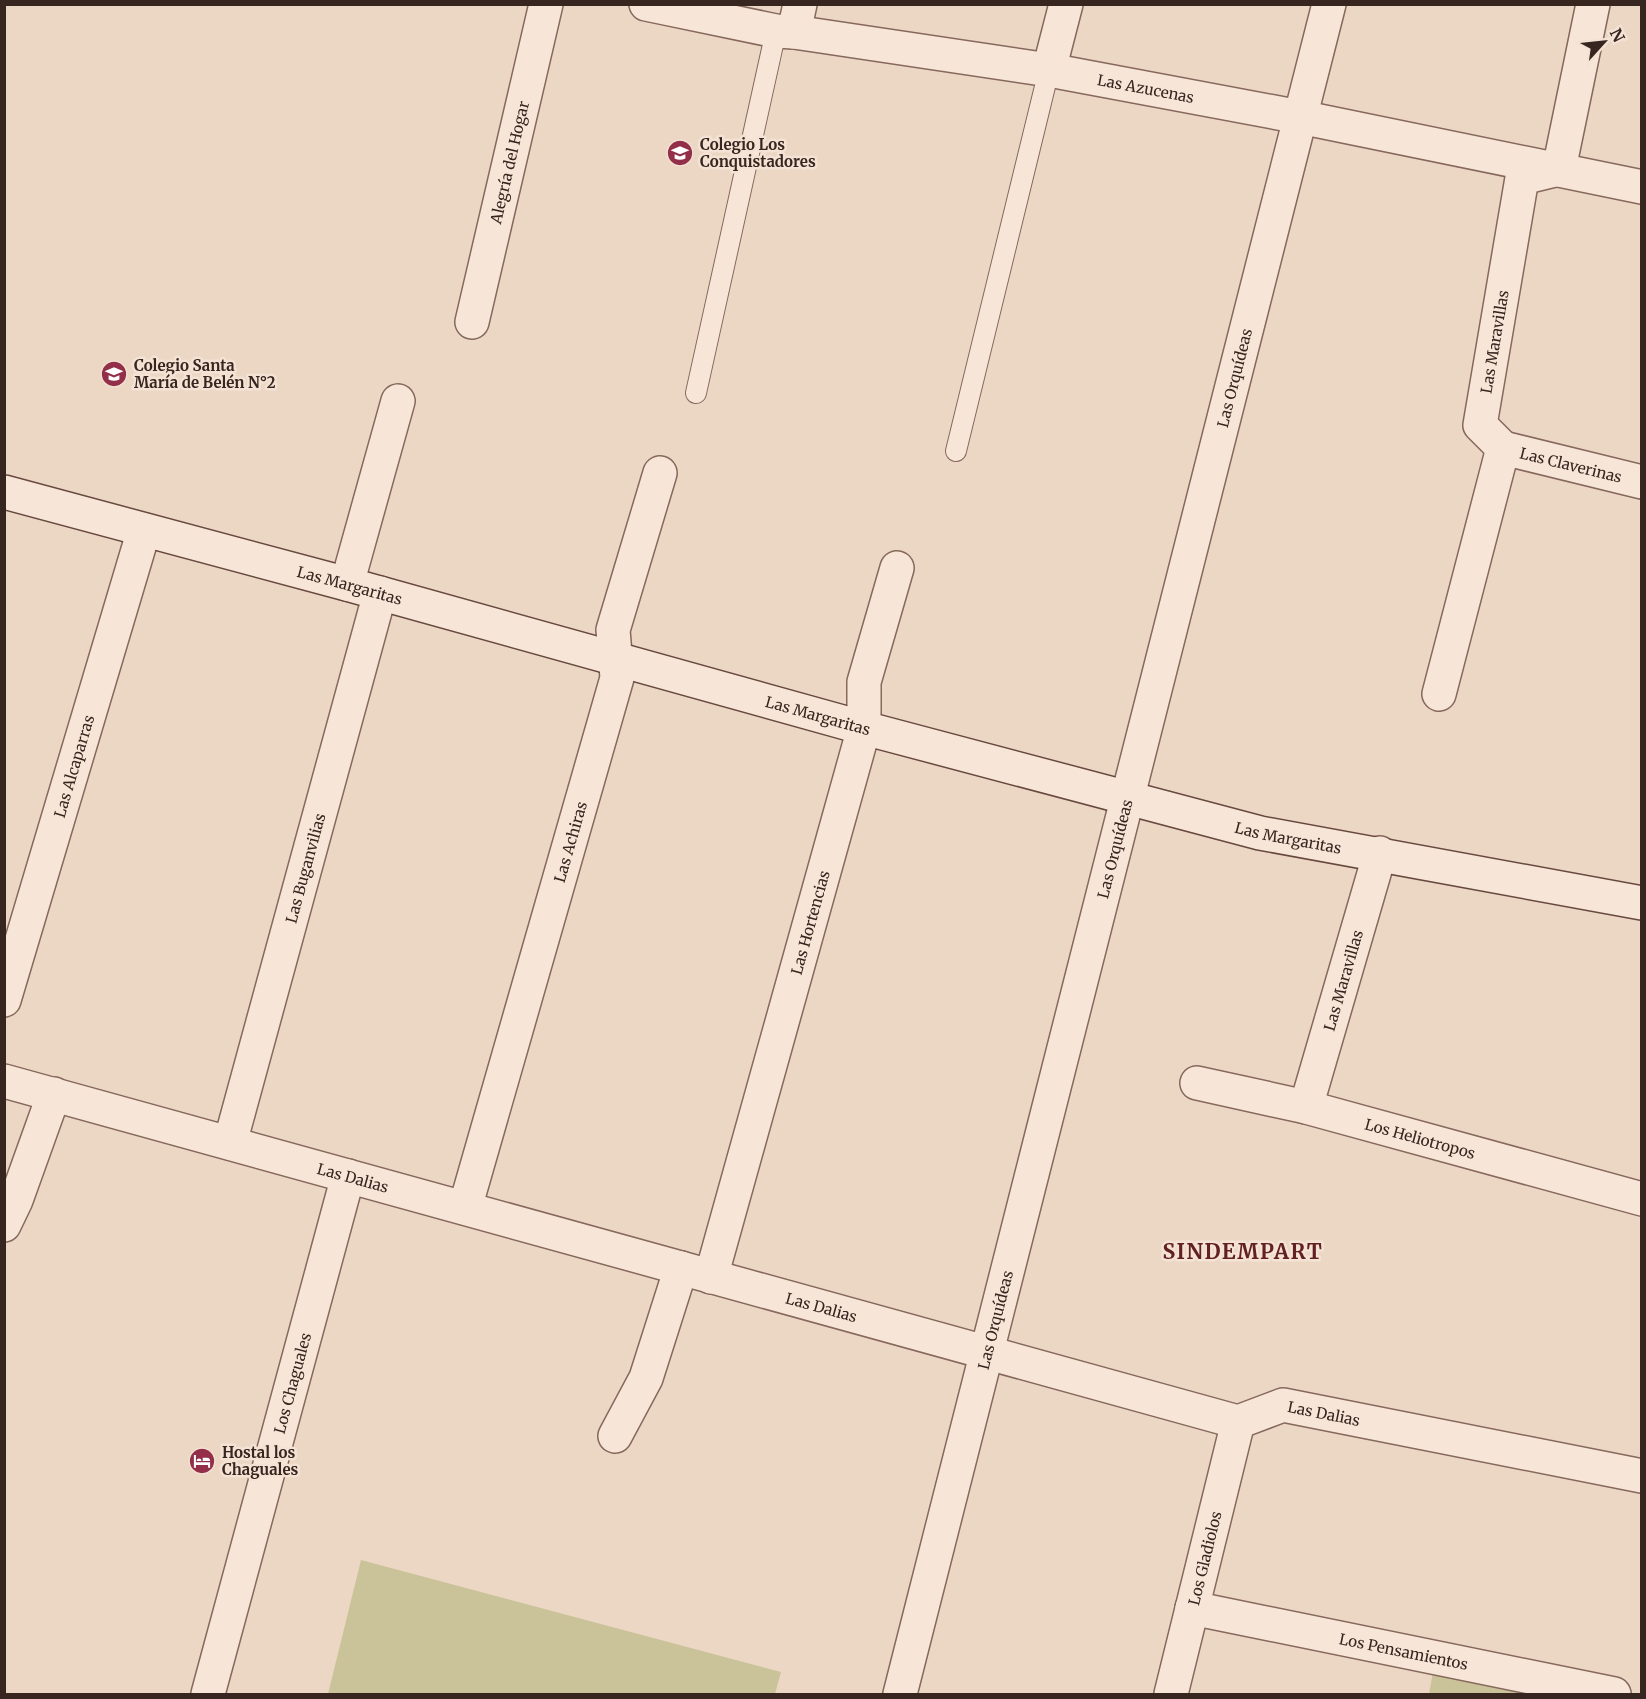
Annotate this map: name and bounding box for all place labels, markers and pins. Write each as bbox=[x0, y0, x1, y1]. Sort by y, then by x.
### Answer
place label: Colegio Los Conquistadores bbox=[700, 135, 816, 171]
school or university icon: Colegio Los Conquistadores bbox=[665, 138, 695, 168]
place label: Colegio Santa María de Belén N°2 bbox=[134, 356, 276, 392]
school or university icon: Colegio Santa María de Belén N°2 bbox=[99, 359, 129, 389]
place label: Hostal los Chaguales bbox=[222, 1443, 299, 1479]
hotel icon: Hostal los Chaguales bbox=[187, 1446, 217, 1476]

